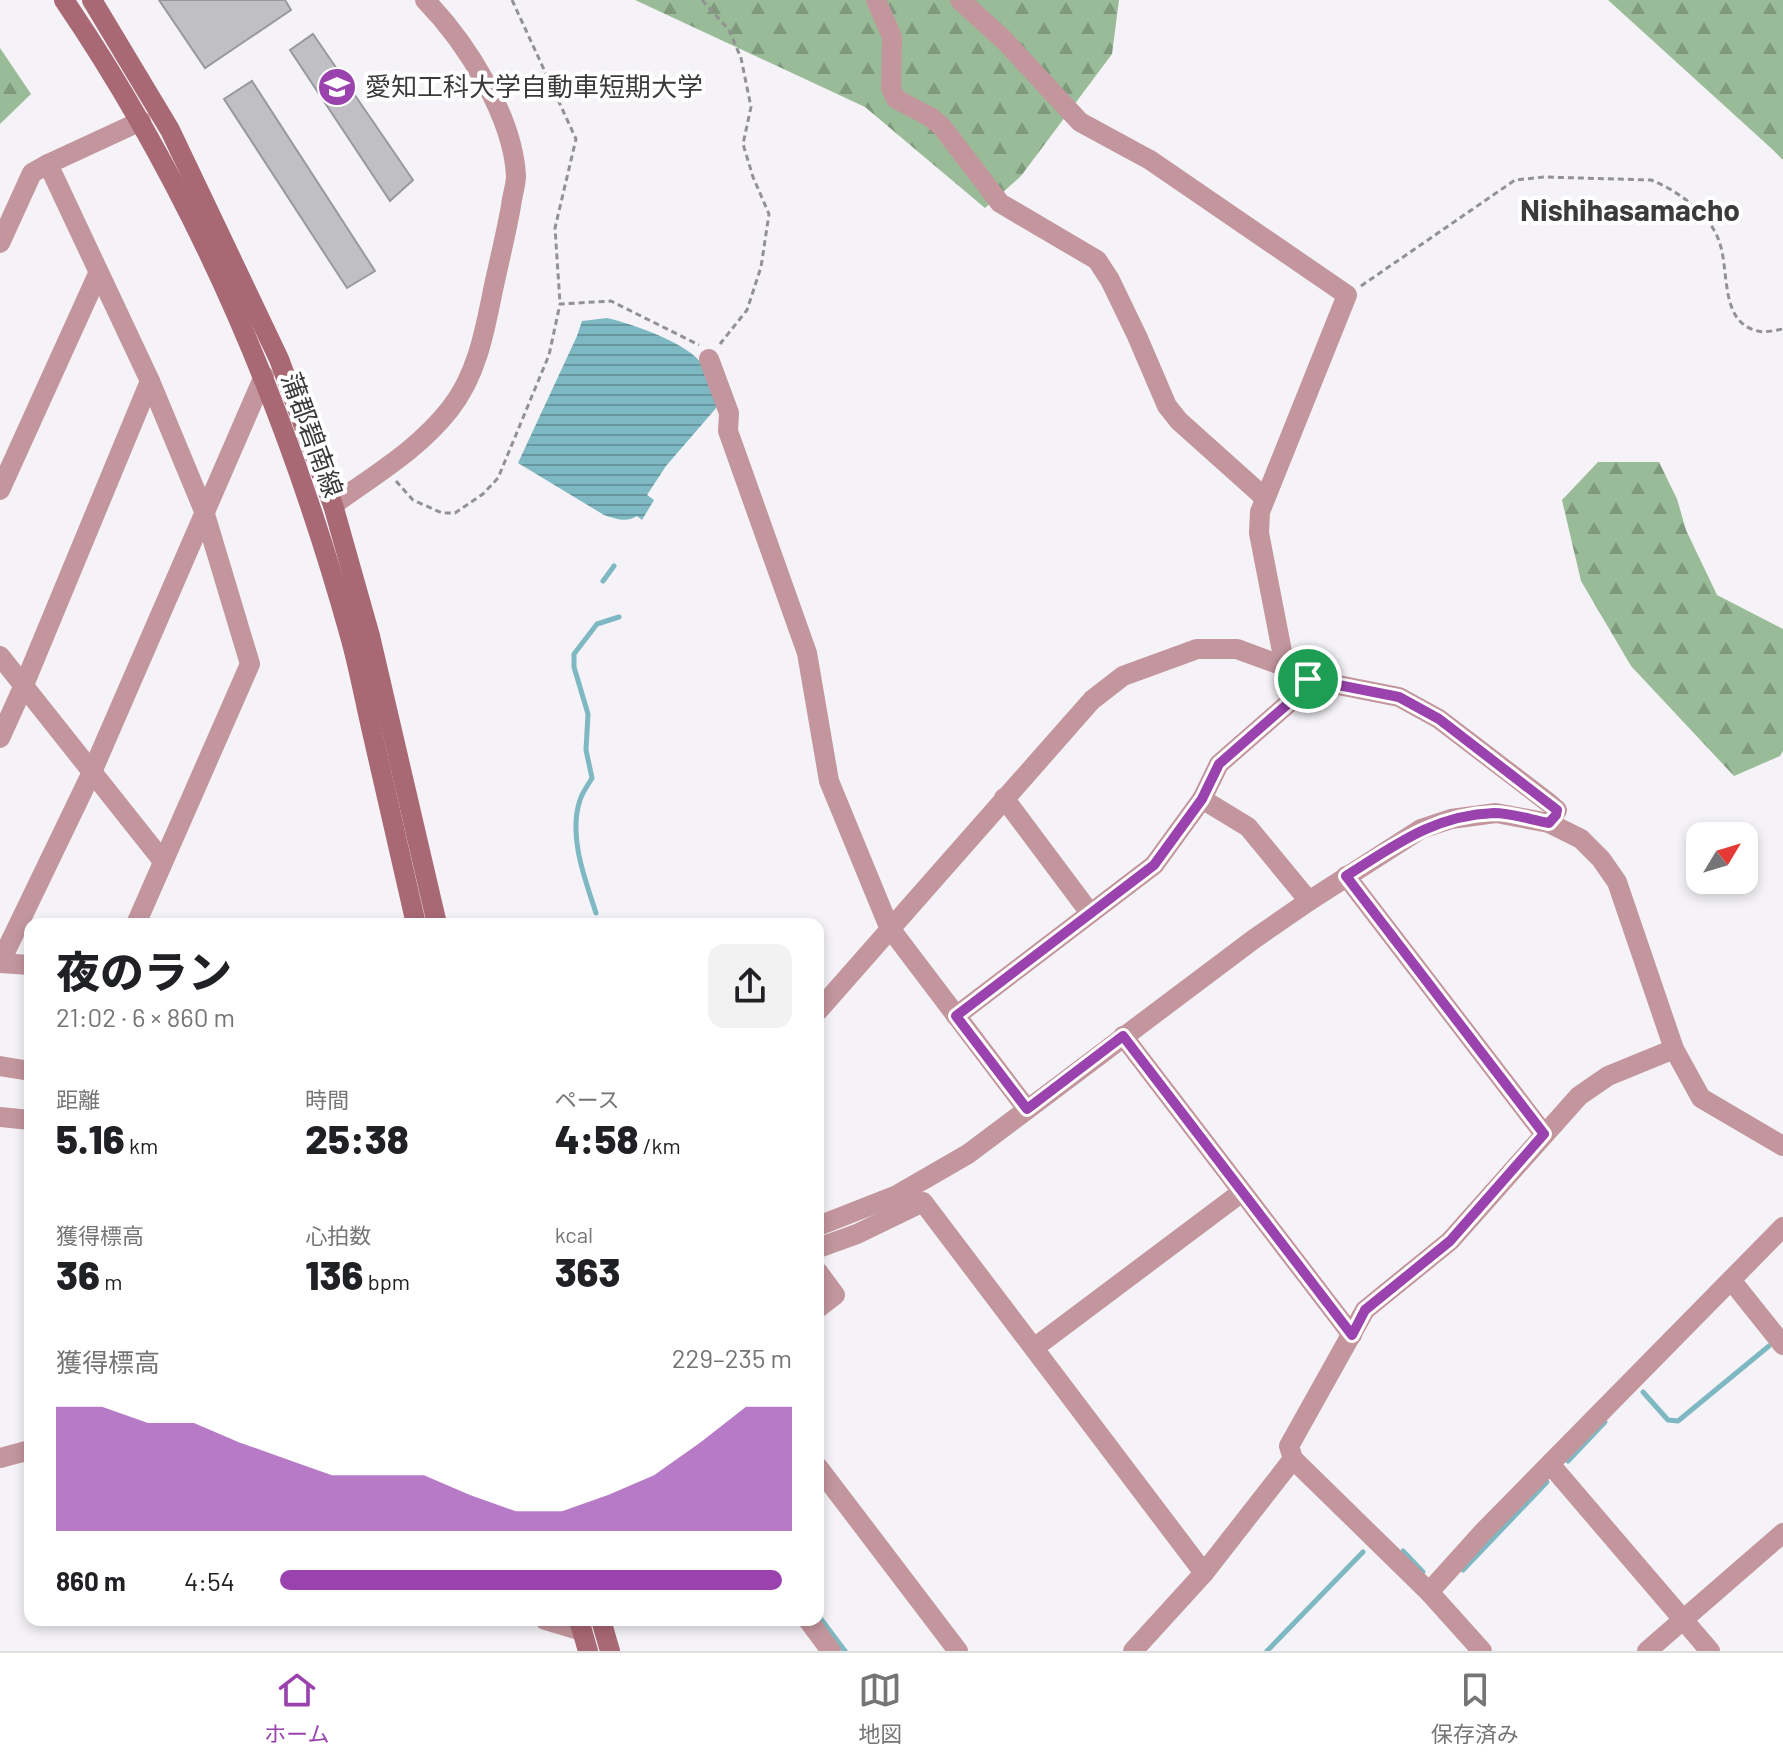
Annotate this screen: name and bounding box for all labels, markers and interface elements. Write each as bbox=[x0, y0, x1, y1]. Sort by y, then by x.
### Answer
school or university icon: 愛知工科大学自動車短期大学 bbox=[316, 66, 358, 108]
place label: 愛知工科大学自動車短期大学 bbox=[365, 70, 703, 101]
district label: Nishihasamacho bbox=[1520, 191, 1740, 227]
street label: 蒲郡碧南線 bbox=[277, 368, 350, 501]
pin bbox=[1274, 645, 1342, 713]
icon: arrive bbox=[1286, 657, 1330, 701]
north arrow bbox=[1686, 822, 1758, 894]
map controls bbox=[1686, 822, 1758, 894]
text: 夜のラン bbox=[56, 944, 232, 997]
button: share bbox=[708, 944, 792, 1028]
text: 21:02 · 6 × 860 m bbox=[56, 1001, 235, 1032]
text: 距離 bbox=[56, 1086, 100, 1112]
text: 時間 bbox=[305, 1086, 349, 1112]
text: ペース bbox=[555, 1086, 620, 1112]
text: 5.16 bbox=[56, 1114, 125, 1162]
text: 25:38 bbox=[305, 1114, 409, 1162]
text: 4:58 bbox=[555, 1114, 638, 1162]
text: km bbox=[125, 1132, 158, 1158]
text: /km bbox=[638, 1132, 681, 1158]
text: kcal bbox=[555, 1221, 593, 1247]
text: 獲得標高 bbox=[56, 1222, 144, 1248]
text: 心拍数 bbox=[305, 1222, 371, 1248]
text: 363 bbox=[555, 1247, 620, 1295]
text: 36 bbox=[56, 1250, 100, 1298]
text: 136 bbox=[305, 1250, 363, 1298]
text: m bbox=[100, 1268, 122, 1294]
text: bpm bbox=[363, 1268, 410, 1294]
text: 229–235 m bbox=[672, 1342, 792, 1373]
text: 獲得標高 bbox=[56, 1346, 160, 1377]
text: 860 m bbox=[56, 1565, 126, 1596]
text: 4:54 bbox=[184, 1565, 235, 1596]
tab: ホーム bbox=[264, 1668, 330, 1748]
tab: 地図 bbox=[858, 1668, 902, 1748]
tab: 保存済み bbox=[1431, 1668, 1519, 1748]

